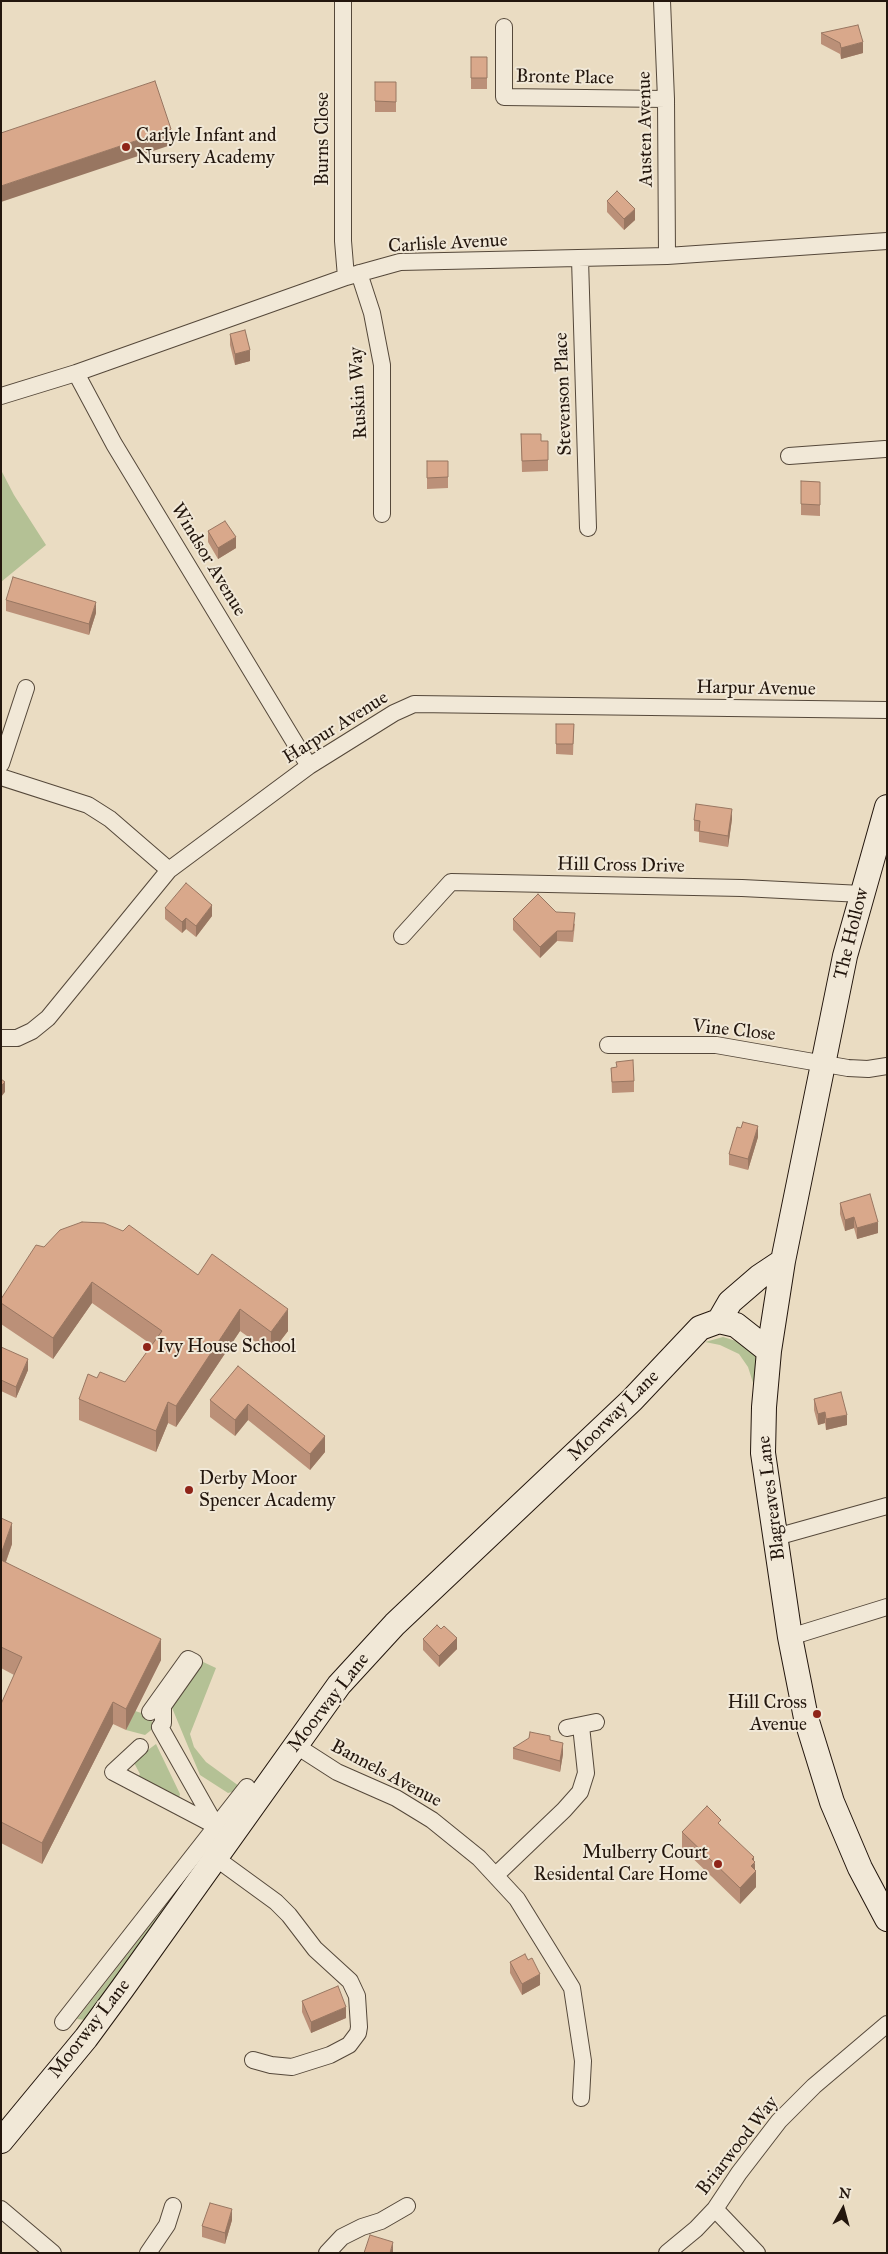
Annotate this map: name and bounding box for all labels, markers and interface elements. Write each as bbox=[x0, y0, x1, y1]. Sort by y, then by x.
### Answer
street label: Bronte Place bbox=[516, 66, 614, 90]
street label: Austen Avenue bbox=[634, 71, 658, 187]
street label: Burns Close bbox=[312, 92, 334, 186]
place label: Carlyle Infant and Nursery Academy bbox=[136, 125, 276, 169]
marker: Carlyle Infant and Nursery Academy bbox=[120, 141, 132, 153]
street label: Carlisle Avenue bbox=[388, 229, 508, 259]
street label: Stevenson Place bbox=[550, 332, 578, 456]
street label: Ruskin Way bbox=[345, 346, 373, 440]
street label: Windsor Avenue bbox=[165, 499, 251, 621]
street label: Harpur Avenue bbox=[696, 677, 816, 701]
street label: Harpur Avenue bbox=[279, 687, 393, 769]
street label: Hill Cross Drive bbox=[557, 853, 685, 879]
street label: The Hollow bbox=[830, 886, 874, 982]
street label: Vine Close bbox=[691, 1015, 777, 1047]
place label: Ivy House School bbox=[157, 1336, 296, 1358]
marker: Ivy House School bbox=[141, 1341, 153, 1353]
street label: Moorway Lane bbox=[564, 1366, 664, 1466]
street label: Blagreaves Lane bbox=[753, 1434, 791, 1562]
place label: Derby Moor Spencer Academy bbox=[199, 1468, 335, 1512]
marker: Derby Moor Spencer Academy bbox=[183, 1484, 195, 1496]
street label: Moorway Lane bbox=[283, 1649, 375, 1757]
place label: Hill Cross Avenue bbox=[727, 1692, 807, 1736]
marker: Hill Cross Avenue bbox=[811, 1708, 823, 1720]
street label: Bannels Avenue bbox=[327, 1735, 445, 1813]
place label: Mulberry Court Residental Care Home bbox=[533, 1842, 708, 1886]
marker: Mulberry Court Residental Care Home bbox=[712, 1858, 724, 1870]
street label: Moorway Lane bbox=[44, 1975, 136, 2083]
street label: Briarwood Way bbox=[692, 2092, 784, 2200]
north arrow bbox=[818, 2184, 868, 2234]
text: N bbox=[838, 2184, 852, 2203]

